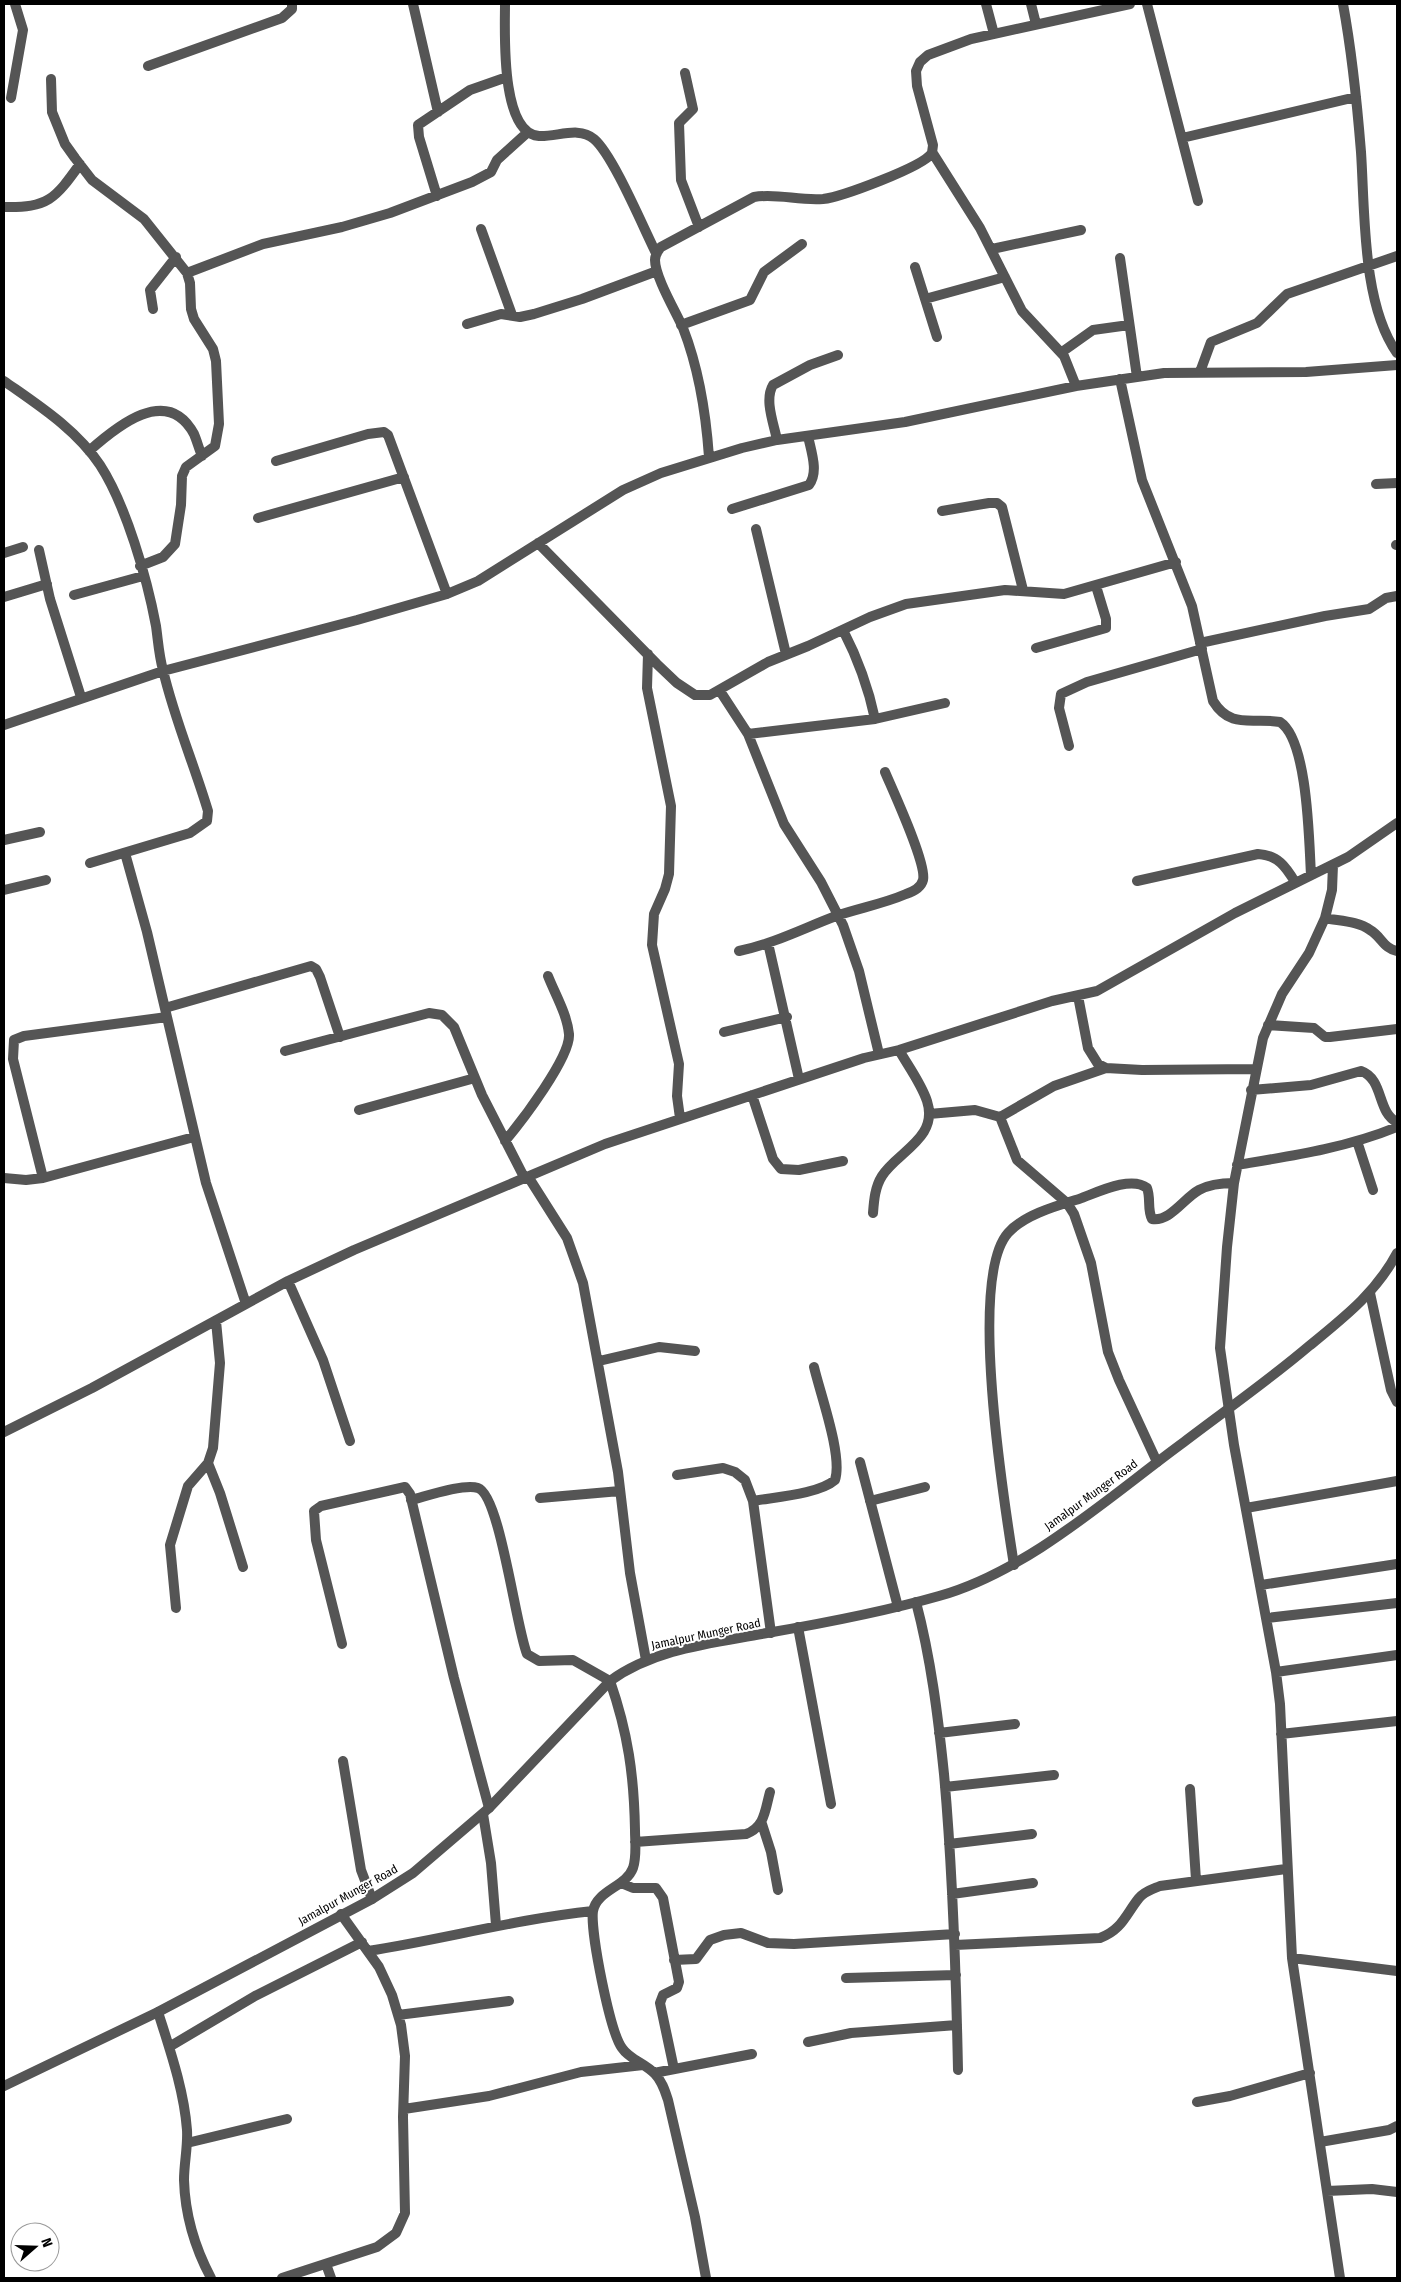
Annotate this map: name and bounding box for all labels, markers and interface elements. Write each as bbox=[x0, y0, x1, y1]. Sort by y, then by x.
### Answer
street label: Jamalpur Munger Road bbox=[1042, 1457, 1140, 1533]
street label: Jamalpur Munger Road bbox=[650, 1616, 762, 1652]
street label: Jamalpur Munger Road bbox=[296, 1862, 400, 1928]
north arrow bbox=[10, 2222, 60, 2272]
text: N bbox=[37, 2236, 56, 2250]

